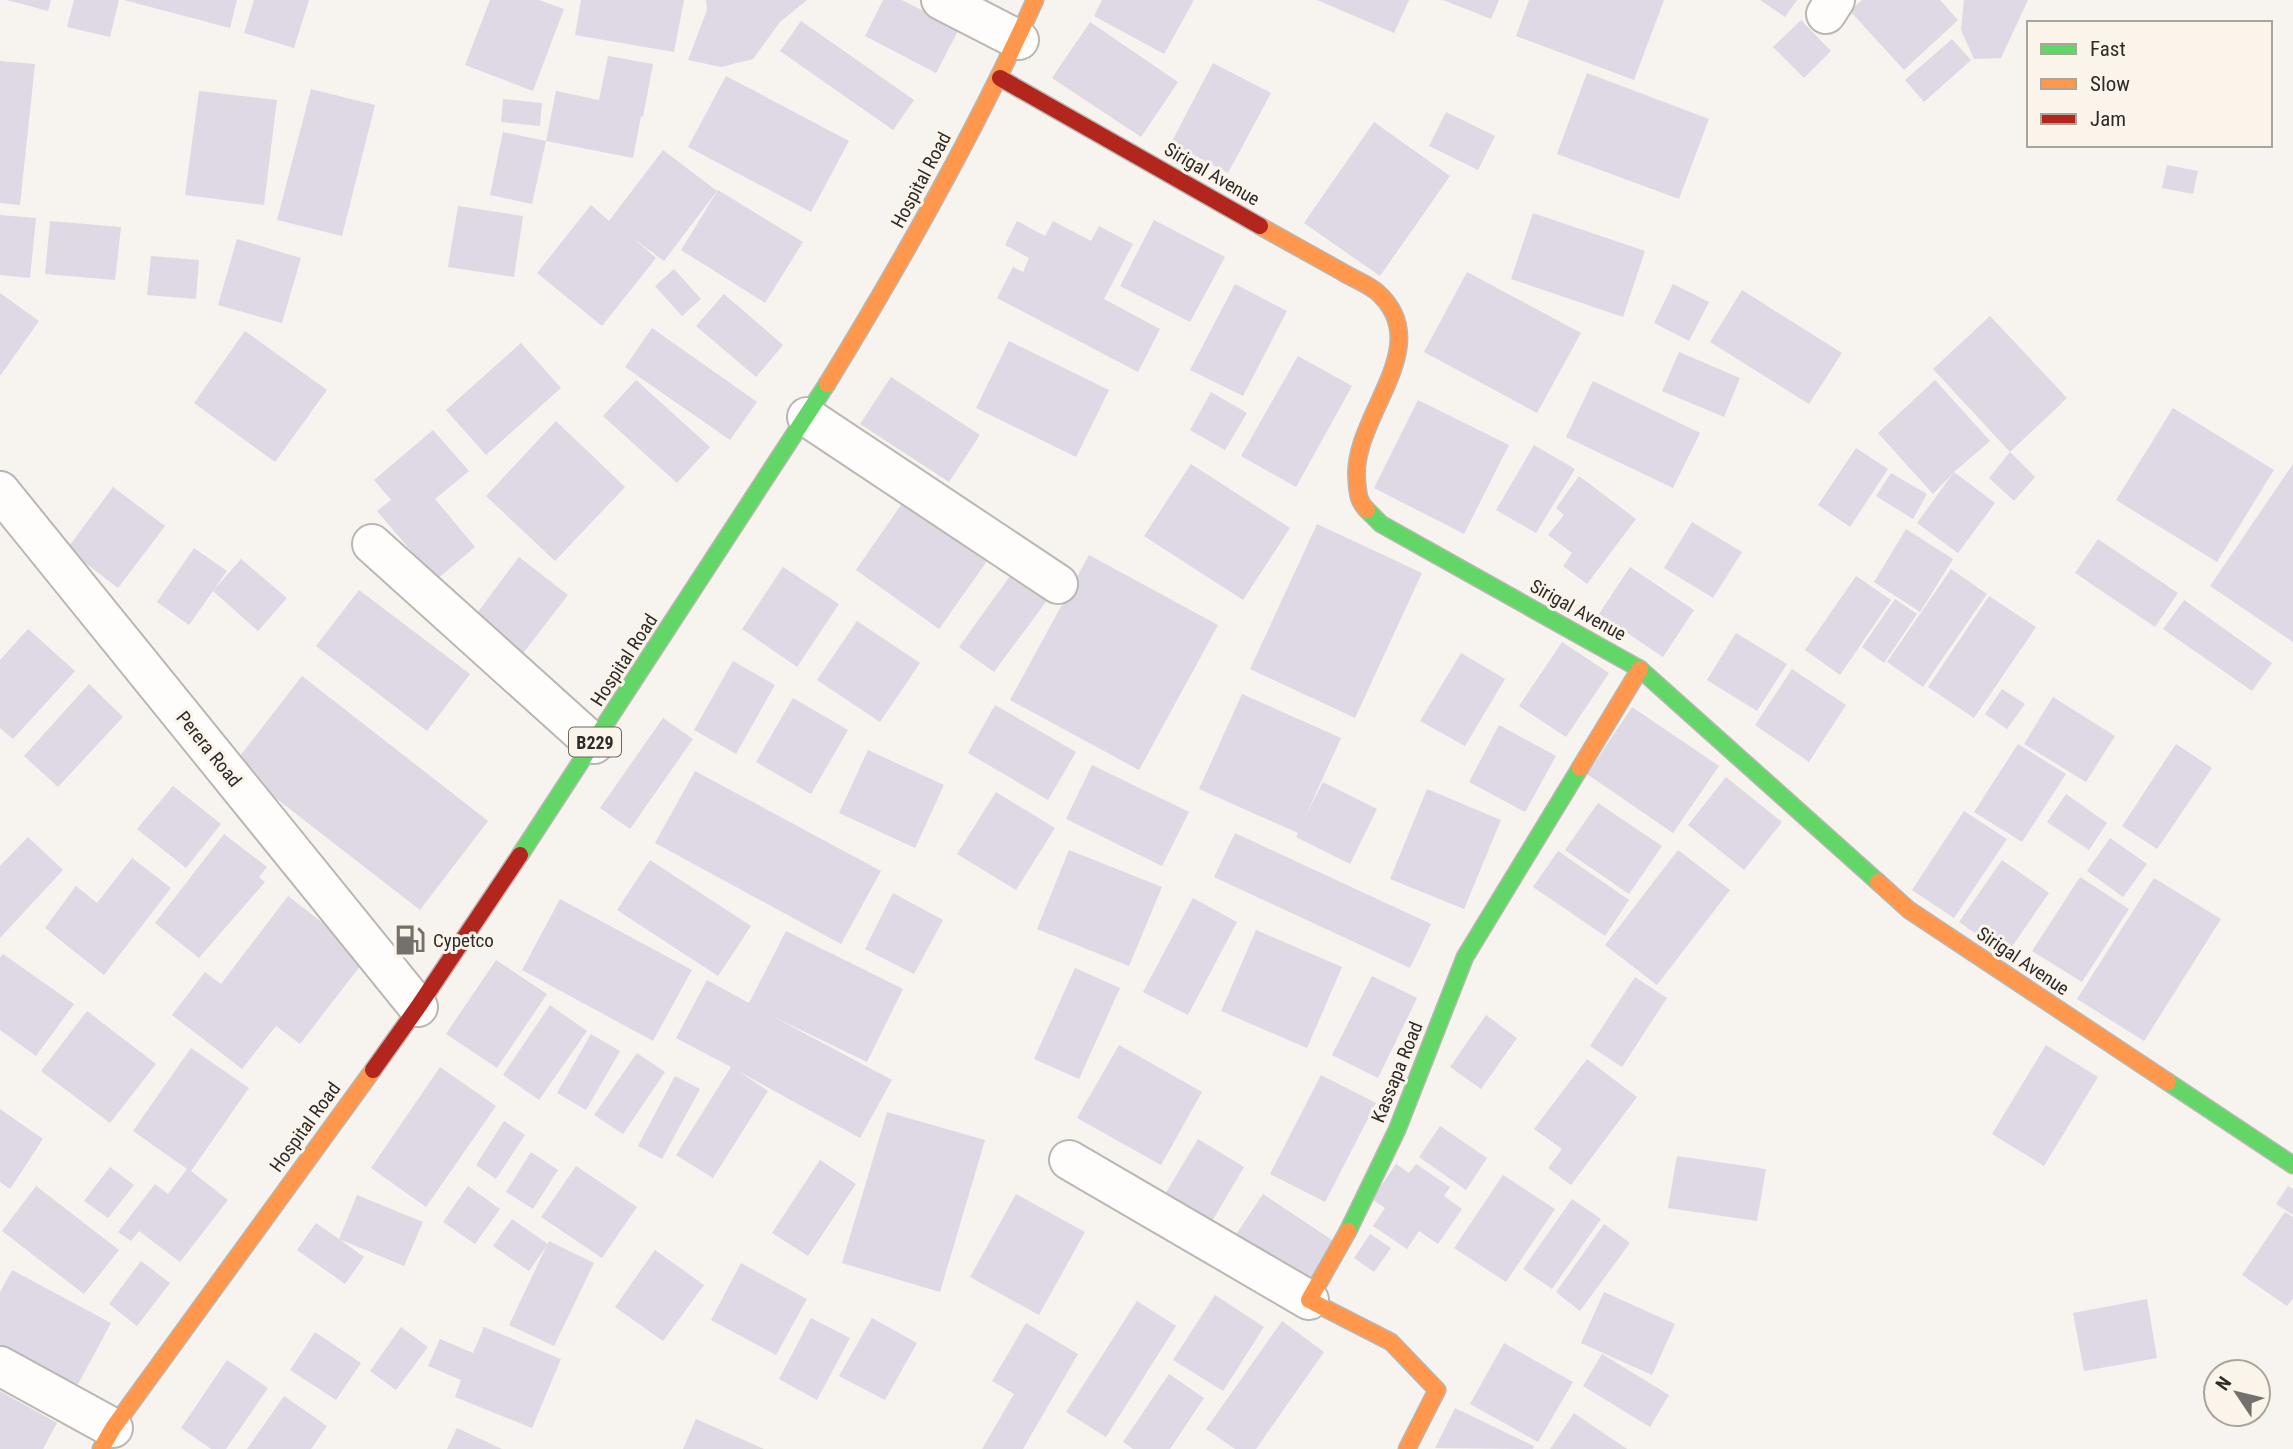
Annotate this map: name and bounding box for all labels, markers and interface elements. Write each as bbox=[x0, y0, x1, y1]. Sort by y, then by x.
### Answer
legend bbox=[2027, 21, 2272, 147]
text: Fast bbox=[2090, 37, 2126, 61]
text: Slow bbox=[2090, 72, 2130, 96]
text: Jam bbox=[2090, 107, 2126, 131]
street label: Hospital Road bbox=[886, 128, 956, 232]
street label: Sirigal Avenue bbox=[1160, 137, 1264, 211]
street label: Sirigal Avenue bbox=[1526, 574, 1630, 646]
street label: Hospital Road bbox=[586, 610, 662, 710]
street label: Perera Road bbox=[171, 706, 247, 792]
road number: B229 bbox=[569, 728, 621, 756]
street label: Sirigal Avenue bbox=[1973, 922, 2074, 1000]
fuel station icon: Cypetco bbox=[393, 923, 427, 957]
place label: Cypetco bbox=[433, 929, 494, 952]
street label: Kassapa Road bbox=[1366, 1018, 1428, 1126]
street label: Hospital Road bbox=[265, 1078, 345, 1176]
north arrow bbox=[2202, 1358, 2272, 1428]
text: N bbox=[2211, 1372, 2236, 1395]

